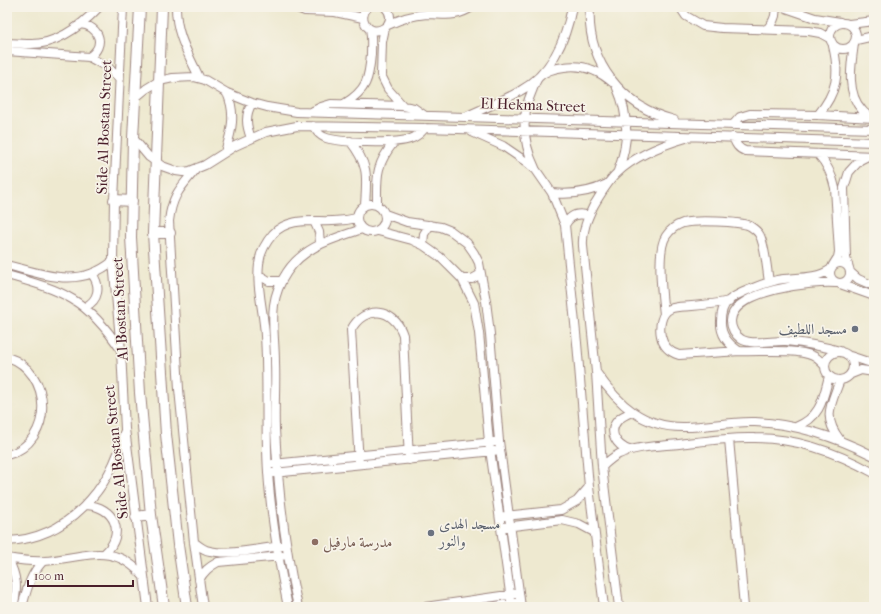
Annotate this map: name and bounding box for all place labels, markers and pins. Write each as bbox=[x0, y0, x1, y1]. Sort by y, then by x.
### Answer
place label: مسجد اللطيف bbox=[778, 320, 847, 338]
marker: مسجد اللطيف bbox=[850, 324, 860, 334]
place label: مسجد الهدى والنور bbox=[437, 515, 500, 550]
marker: مسجد الهدى والنور bbox=[426, 528, 436, 538]
place label: مدرسة مارفيل bbox=[323, 533, 392, 553]
marker: مدرسة مارفيل bbox=[310, 537, 320, 547]

